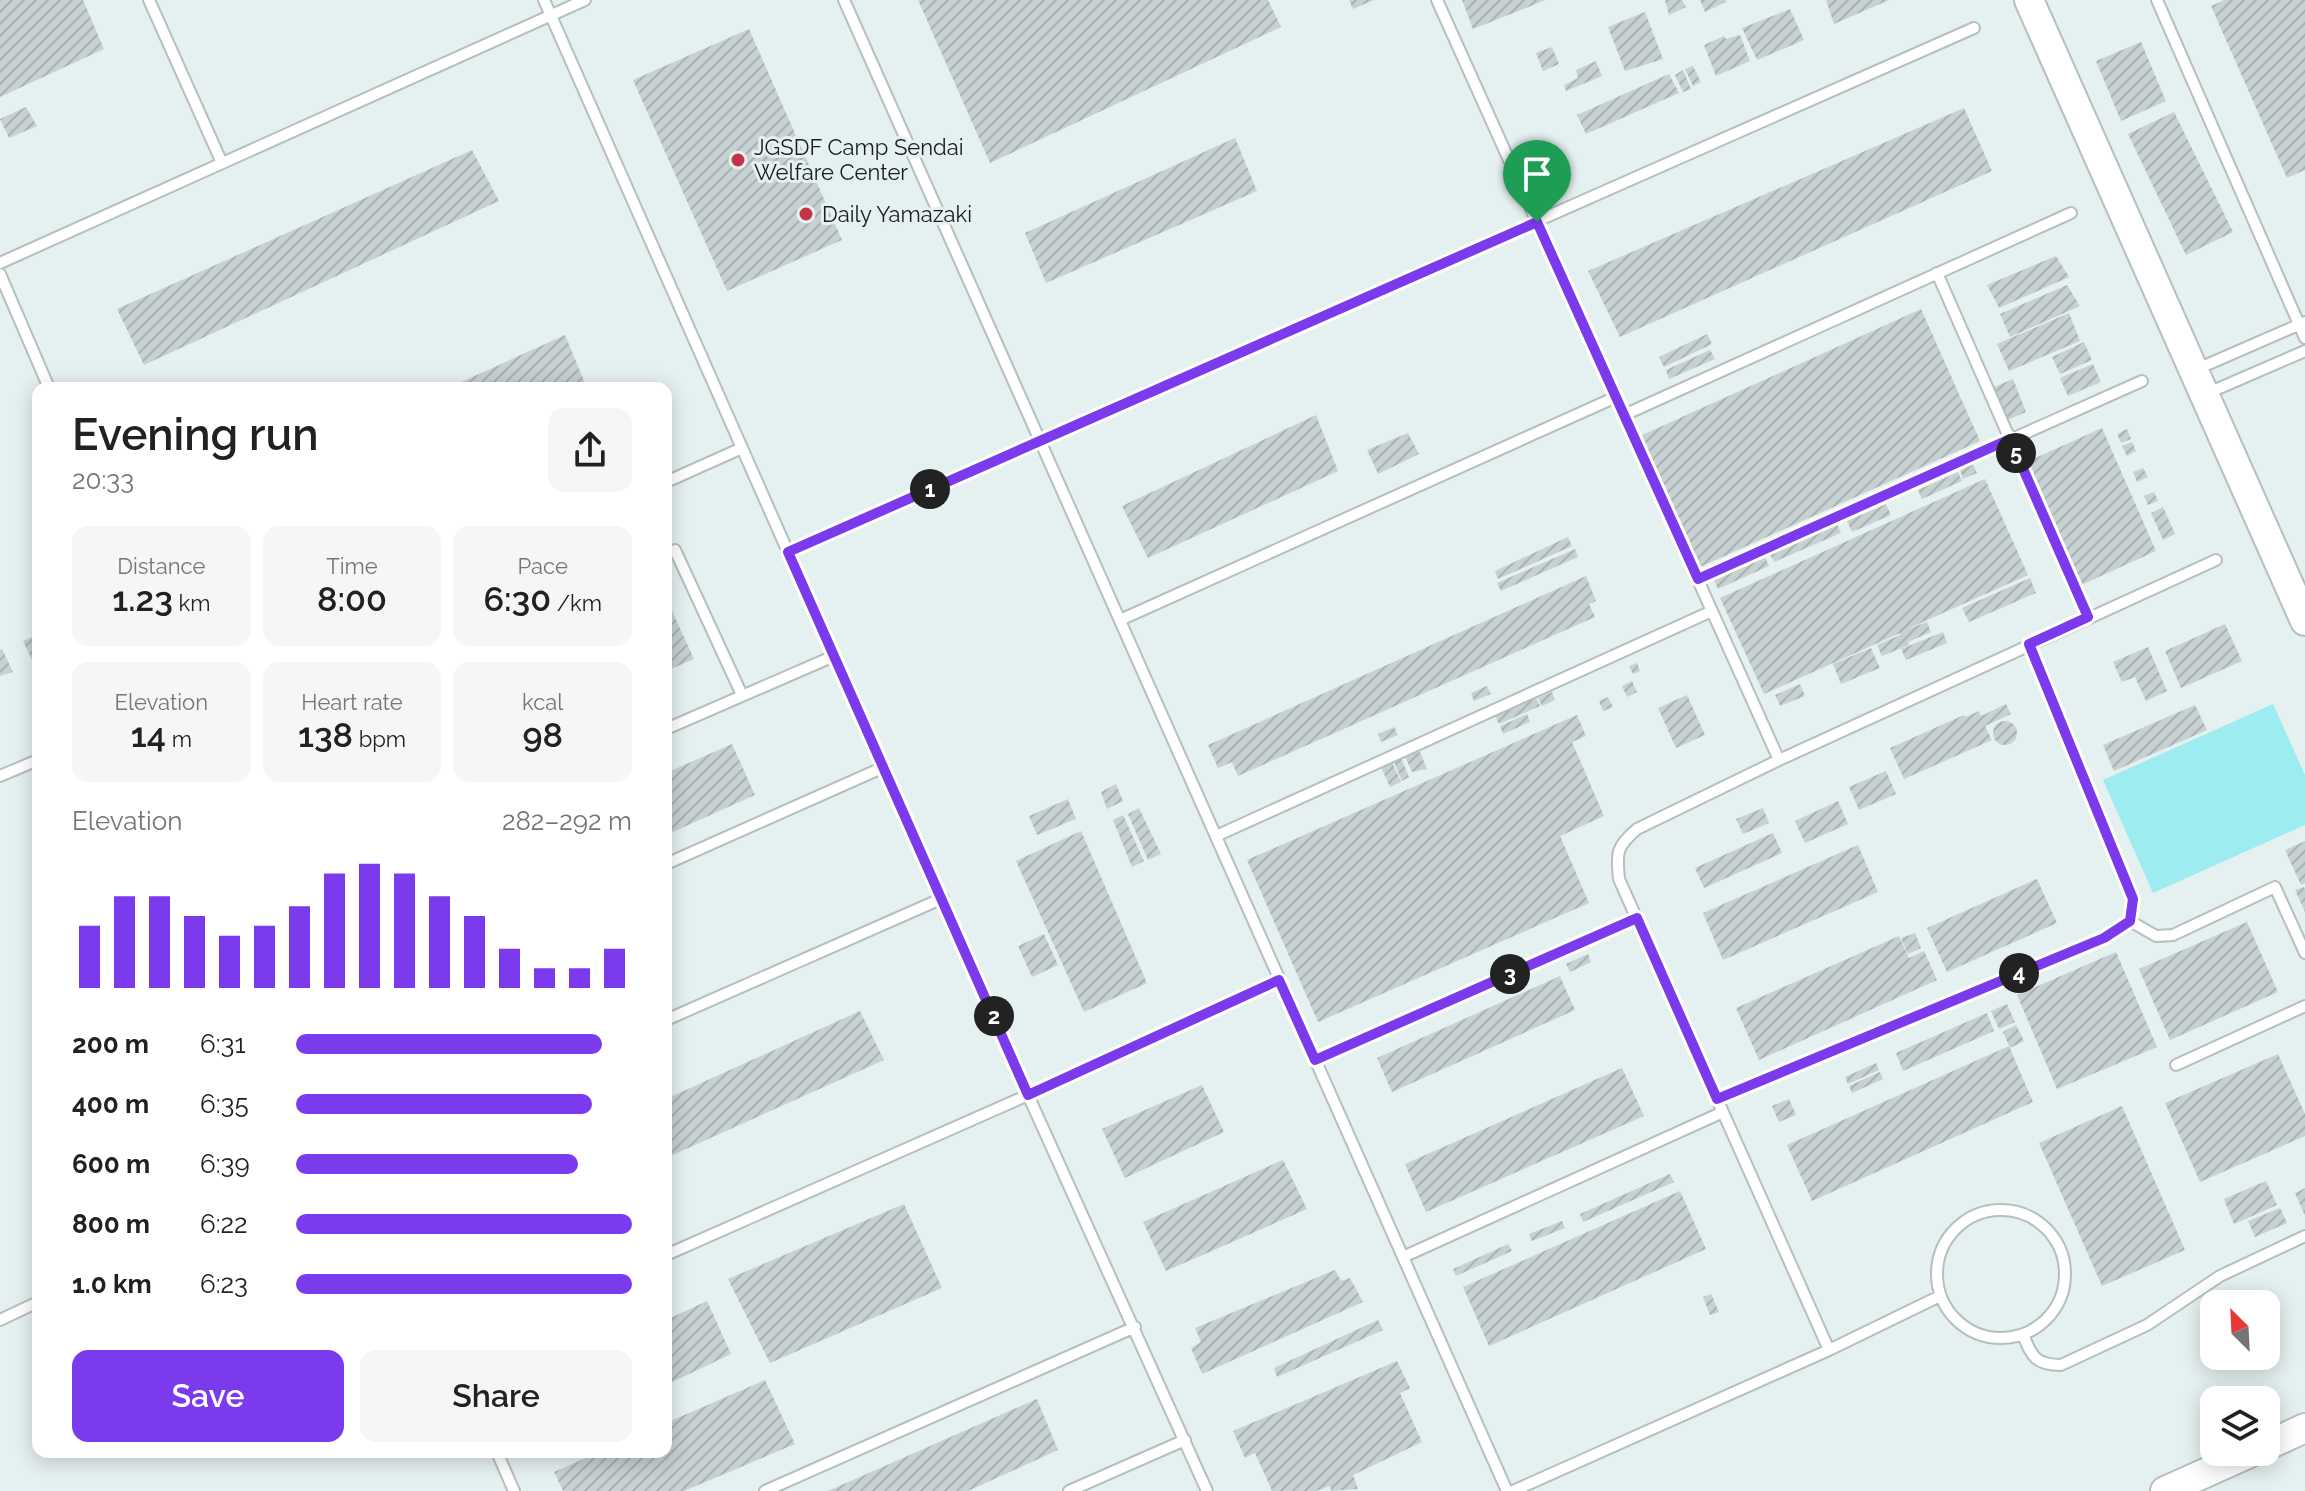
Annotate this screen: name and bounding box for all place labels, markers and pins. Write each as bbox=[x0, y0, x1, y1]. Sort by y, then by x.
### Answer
place label: JGSDF Camp Sendai Welfare Center bbox=[754, 134, 964, 185]
pin bbox=[1503, 140, 1571, 222]
marker: JGSDF Camp Sendai Welfare Center bbox=[729, 151, 747, 169]
place label: Daily Yamazaki bbox=[822, 201, 972, 227]
marker: Daily Yamazaki bbox=[797, 205, 815, 223]
pin: 5 bbox=[1996, 433, 2036, 473]
pin: 1 bbox=[910, 469, 950, 509]
pin: 4 bbox=[1999, 953, 2039, 993]
pin: 3 bbox=[1490, 954, 1530, 994]
pin: 2 bbox=[974, 996, 1014, 1036]

